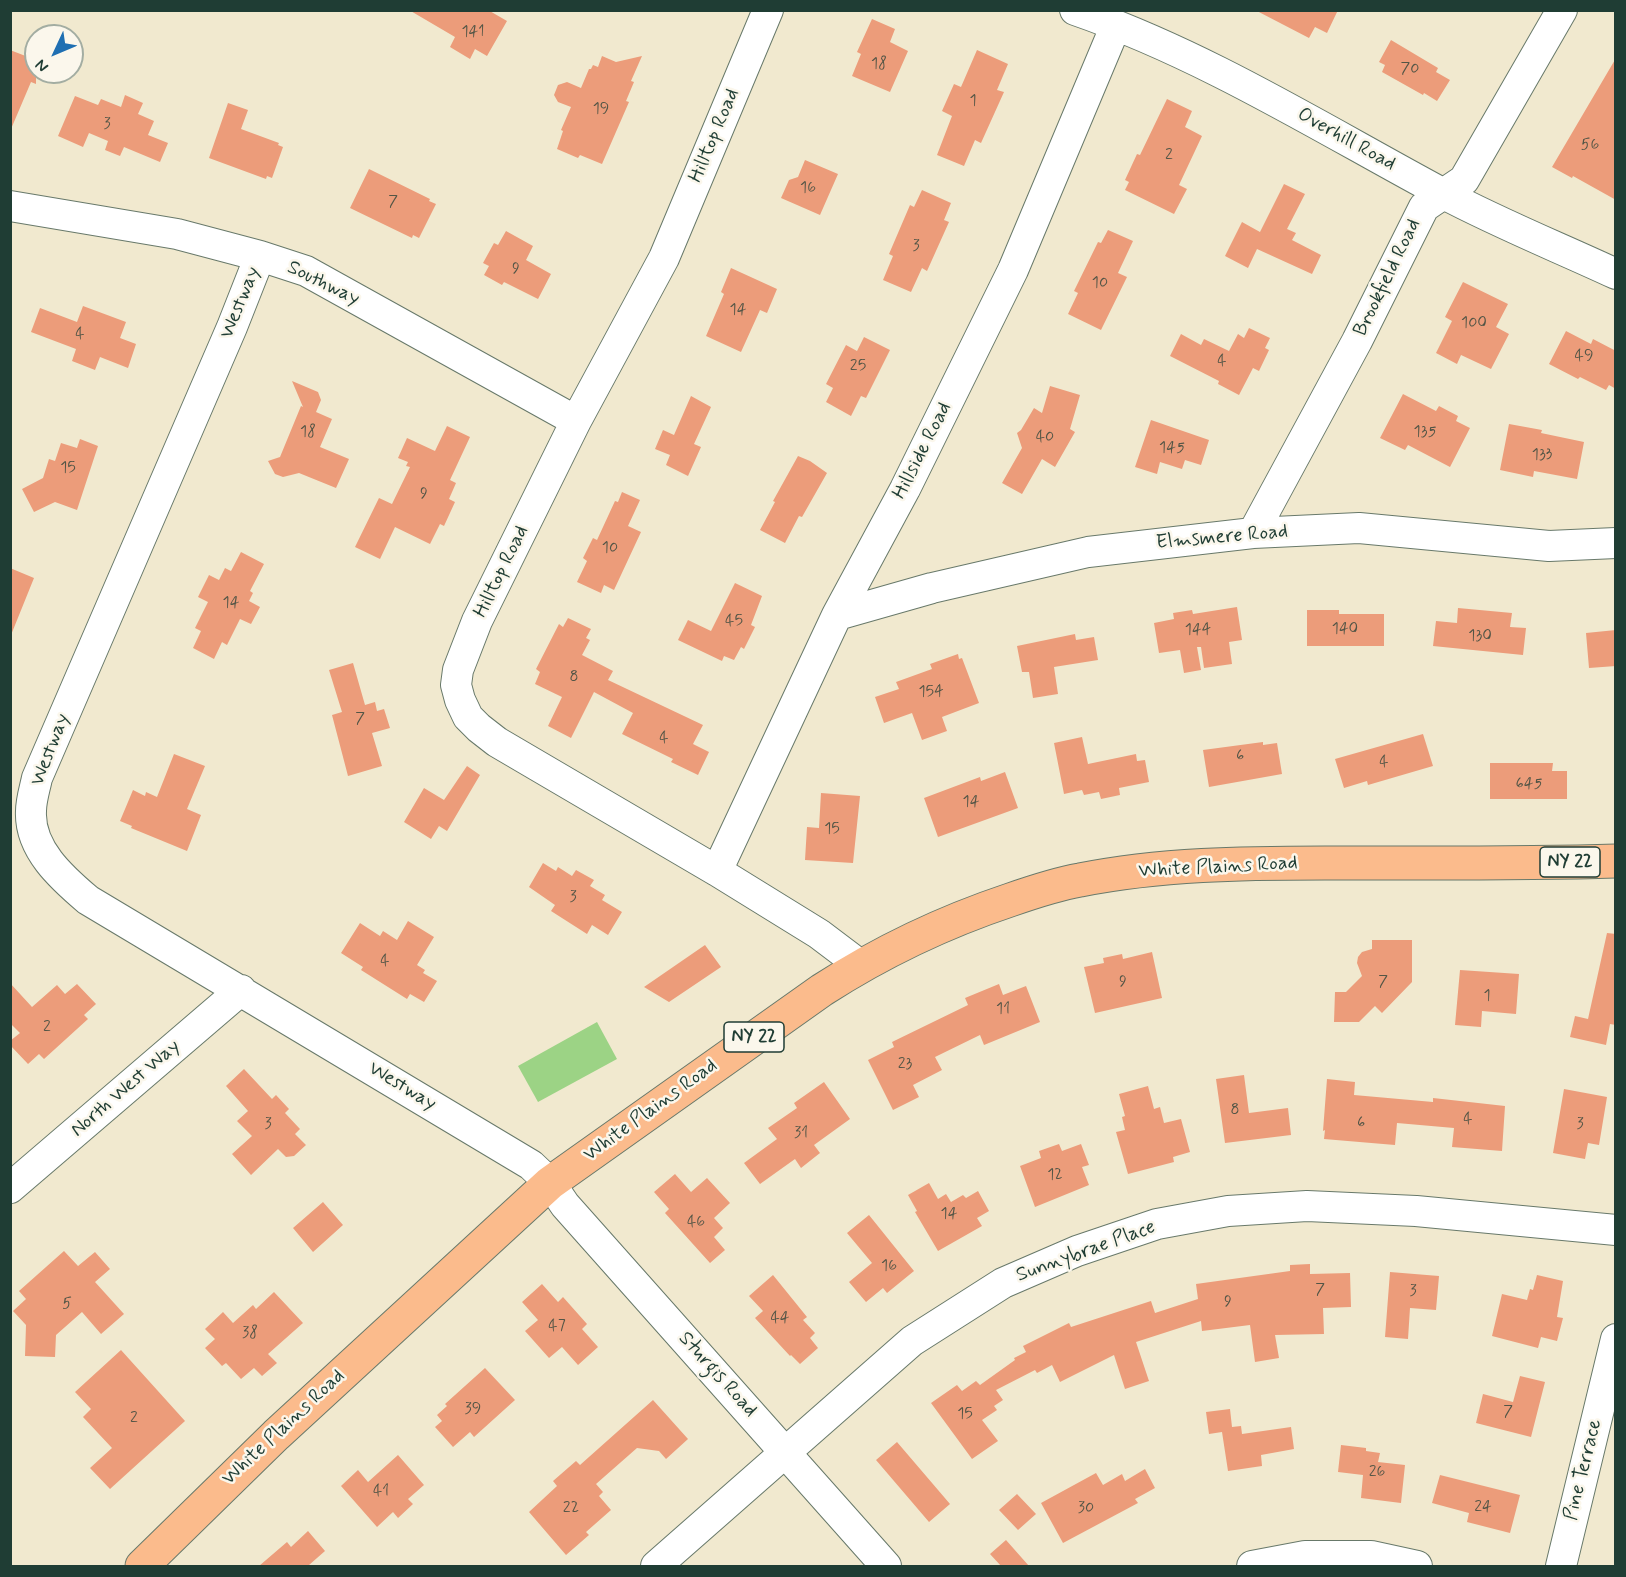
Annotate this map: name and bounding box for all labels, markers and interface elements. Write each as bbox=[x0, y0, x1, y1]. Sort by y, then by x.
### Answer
house number: 141 bbox=[461, 23, 485, 43]
north arrow bbox=[24, 24, 84, 84]
text: N bbox=[31, 54, 53, 77]
house number: 18 bbox=[871, 55, 887, 75]
house number: 70 bbox=[1401, 60, 1419, 80]
street label: Hilltop Road bbox=[685, 85, 745, 187]
house number: 1 bbox=[969, 92, 977, 112]
house number: 19 bbox=[593, 100, 609, 120]
street label: Overhill Road bbox=[1293, 103, 1399, 177]
house number: 3 bbox=[103, 115, 111, 135]
house number: 56 bbox=[1581, 136, 1599, 156]
house number: 2 bbox=[1165, 146, 1173, 166]
house number: 16 bbox=[800, 179, 816, 199]
house number: 7 bbox=[388, 193, 398, 213]
street label: Brookfield Road bbox=[1349, 215, 1427, 341]
house number: 3 bbox=[912, 237, 920, 257]
street label: Southway bbox=[283, 256, 363, 312]
house number: 9 bbox=[512, 260, 520, 280]
street label: Westway bbox=[216, 264, 266, 342]
house number: 10 bbox=[1092, 274, 1108, 294]
house number: 14 bbox=[730, 301, 746, 321]
house number: 100 bbox=[1461, 314, 1487, 334]
house number: 4 bbox=[75, 325, 85, 345]
house number: 49 bbox=[1575, 347, 1593, 367]
house number: 4 bbox=[1217, 352, 1227, 372]
house number: 25 bbox=[850, 357, 866, 377]
street label: Hillside Road bbox=[888, 399, 958, 503]
house number: 18 bbox=[300, 423, 316, 443]
house number: 135 bbox=[1414, 423, 1436, 443]
house number: 40 bbox=[1036, 428, 1054, 448]
house number: 145 bbox=[1159, 439, 1185, 459]
house number: 133 bbox=[1532, 446, 1552, 466]
house number: 15 bbox=[60, 459, 76, 479]
house number: 9 bbox=[420, 485, 428, 505]
street label: Elmsmere Road bbox=[1155, 520, 1289, 556]
street label: Hilltop Road bbox=[469, 522, 535, 622]
house number: 10 bbox=[602, 539, 618, 559]
house number: 14 bbox=[223, 594, 239, 614]
house number: 45 bbox=[725, 612, 743, 632]
house number: 140 bbox=[1332, 620, 1358, 640]
house number: 144 bbox=[1185, 621, 1211, 641]
house number: 130 bbox=[1468, 627, 1492, 647]
house number: 8 bbox=[569, 668, 579, 688]
house number: 154 bbox=[918, 683, 944, 703]
house number: 7 bbox=[355, 710, 365, 730]
street label: Westway bbox=[26, 711, 76, 789]
house number: 4 bbox=[659, 729, 669, 749]
house number: 6 bbox=[1236, 747, 1244, 767]
house number: 4 bbox=[1379, 753, 1389, 773]
house number: 645 bbox=[1516, 775, 1542, 795]
house number: 14 bbox=[963, 793, 979, 813]
house number: 15 bbox=[824, 820, 840, 840]
road number: NY 22 bbox=[1540, 847, 1600, 877]
street label: White Plains Road bbox=[1138, 852, 1298, 884]
house number: 3 bbox=[569, 888, 577, 908]
house number: 4 bbox=[380, 952, 390, 972]
house number: 9 bbox=[1119, 973, 1127, 993]
house number: 7 bbox=[1378, 973, 1388, 993]
house number: 1 bbox=[1483, 987, 1491, 1007]
house number: 11 bbox=[996, 1000, 1010, 1020]
house number: 2 bbox=[43, 1018, 51, 1038]
road number: NY 22 bbox=[724, 1022, 784, 1052]
street label: North West Way bbox=[66, 1035, 186, 1143]
street label: White Plains Road bbox=[580, 1054, 722, 1168]
house number: 23 bbox=[898, 1055, 912, 1075]
street label: Westway bbox=[364, 1057, 440, 1117]
house number: 8 bbox=[1230, 1101, 1240, 1121]
house number: 4 bbox=[1463, 1110, 1473, 1130]
house number: 6 bbox=[1357, 1114, 1365, 1134]
house number: 3 bbox=[264, 1115, 272, 1135]
house number: 3 bbox=[1576, 1115, 1584, 1135]
house number: 31 bbox=[794, 1124, 808, 1144]
house number: 12 bbox=[1047, 1166, 1063, 1186]
house number: 14 bbox=[941, 1205, 957, 1225]
house number: 46 bbox=[687, 1213, 705, 1233]
street label: Sunnybrae Place bbox=[1013, 1216, 1159, 1288]
house number: 16 bbox=[881, 1257, 897, 1277]
house number: 7 bbox=[1315, 1281, 1325, 1301]
house number: 3 bbox=[1409, 1282, 1417, 1302]
house number: 9 bbox=[1224, 1293, 1232, 1313]
house number: 5 bbox=[62, 1295, 72, 1315]
house number: 44 bbox=[770, 1309, 790, 1329]
house number: 47 bbox=[548, 1317, 566, 1337]
house number: 38 bbox=[242, 1324, 258, 1344]
street label: Sturgis Road bbox=[672, 1327, 762, 1423]
street label: White Plains Road bbox=[218, 1365, 350, 1491]
house number: 39 bbox=[465, 1400, 481, 1420]
house number: 7 bbox=[1503, 1403, 1513, 1423]
house number: 15 bbox=[957, 1405, 973, 1425]
house number: 2 bbox=[130, 1409, 138, 1429]
street label: Pine Terrace bbox=[1560, 1417, 1608, 1523]
house number: 26 bbox=[1369, 1463, 1385, 1483]
house number: 41 bbox=[373, 1482, 389, 1502]
house number: 24 bbox=[1474, 1498, 1492, 1518]
house number: 22 bbox=[563, 1499, 579, 1519]
house number: 30 bbox=[1078, 1499, 1094, 1519]

